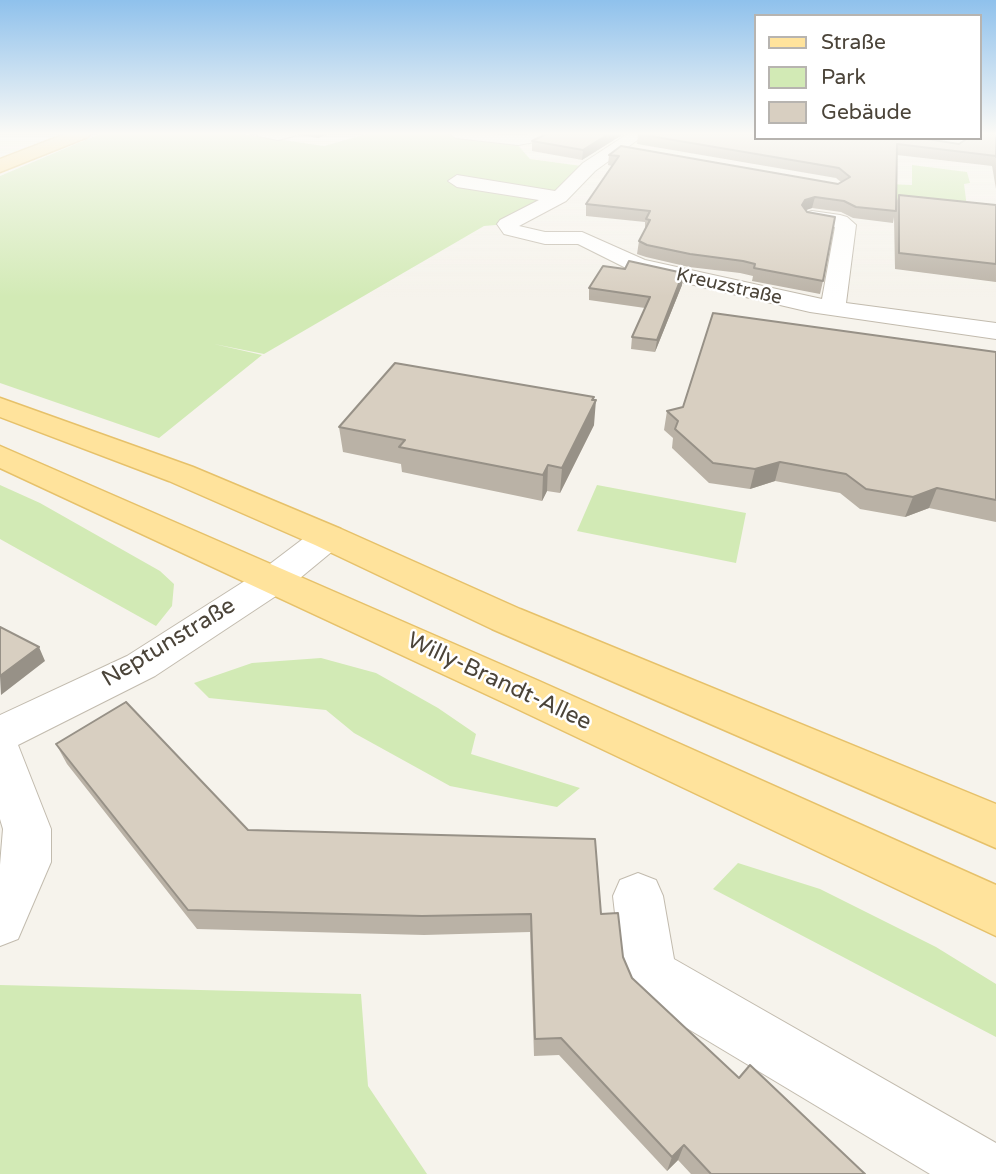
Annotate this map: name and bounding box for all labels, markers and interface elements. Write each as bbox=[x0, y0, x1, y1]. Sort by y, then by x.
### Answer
legend bbox=[754, 14, 982, 140]
text: Straße bbox=[821, 30, 886, 55]
text: Park bbox=[821, 65, 866, 90]
text: Gebäude bbox=[821, 100, 912, 125]
street label: Kreuzstraße bbox=[674, 264, 784, 310]
street label: Neptunstraße bbox=[97, 592, 241, 694]
street label: Willy-Brandt-Allee bbox=[402, 627, 596, 737]

